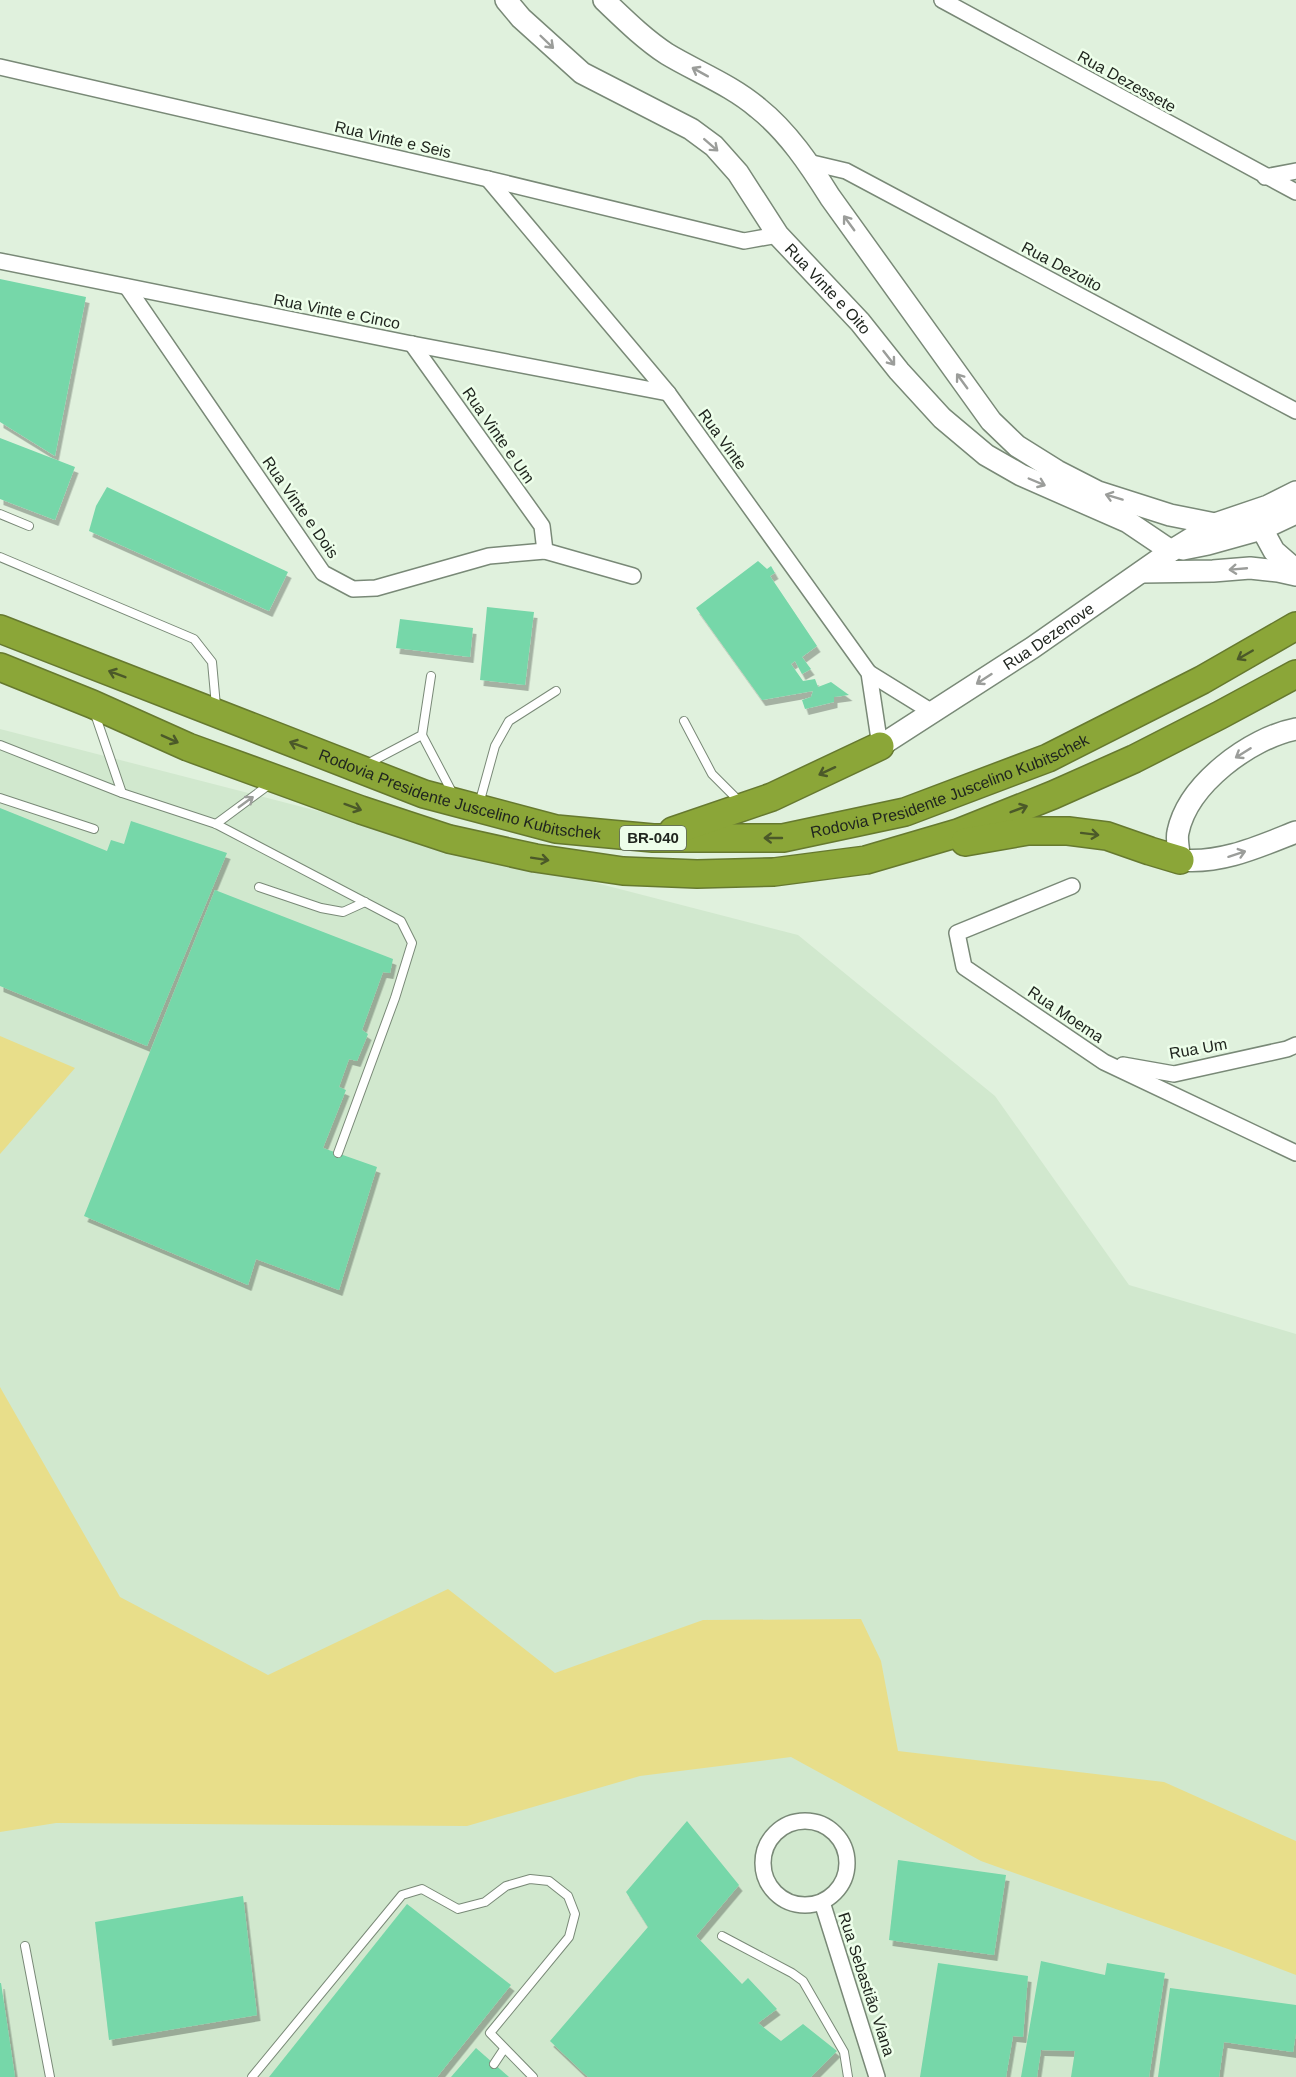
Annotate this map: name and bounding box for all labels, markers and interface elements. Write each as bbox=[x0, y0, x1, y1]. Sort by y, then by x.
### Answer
one-way arrow bbox=[539, 35, 554, 50]
street label: Rua Dezessete bbox=[1075, 47, 1179, 115]
one-way arrow bbox=[692, 65, 709, 77]
street label: Rua Vinte e Seis bbox=[333, 118, 453, 161]
one-way arrow bbox=[703, 138, 719, 151]
one-way arrow bbox=[842, 216, 855, 232]
street label: Rua Dezoito bbox=[1019, 238, 1105, 295]
street label: Rua Vinte e Oito bbox=[782, 240, 874, 337]
street label: Rua Vinte e Cinco bbox=[272, 291, 402, 332]
one-way arrow bbox=[882, 350, 895, 366]
one-way arrow bbox=[956, 374, 968, 390]
street label: Rua Vinte e Um bbox=[459, 384, 538, 486]
street label: Rua Vinte bbox=[695, 406, 750, 473]
street label: Rua Vinte e Dois bbox=[259, 453, 342, 561]
one-way arrow bbox=[1027, 477, 1045, 488]
one-way arrow bbox=[1105, 491, 1124, 502]
one-way arrow bbox=[1229, 564, 1249, 575]
street label: Rua Dezenove bbox=[1000, 600, 1097, 673]
one-way arrow bbox=[1237, 650, 1254, 662]
one-way arrow bbox=[108, 668, 126, 679]
one-way arrow bbox=[976, 673, 993, 685]
street label: Rodovia Presidente Juscelino Kubitschek bbox=[809, 730, 1092, 841]
one-way arrow bbox=[161, 734, 179, 745]
one-way arrow bbox=[290, 739, 308, 750]
street label: Rodovia Presidente Juscelino Kubitschek bbox=[317, 746, 603, 842]
one-way arrow bbox=[1235, 747, 1252, 759]
one-way arrow bbox=[818, 765, 836, 777]
one-way arrow bbox=[238, 796, 254, 808]
one-way arrow bbox=[1009, 802, 1028, 813]
one-way arrow bbox=[343, 803, 361, 814]
road number: BR-040 bbox=[620, 826, 686, 850]
one-way arrow bbox=[1079, 828, 1099, 839]
one-way arrow bbox=[764, 832, 784, 844]
one-way arrow bbox=[1227, 847, 1246, 858]
one-way arrow bbox=[530, 853, 550, 864]
street label: Rua Moema bbox=[1025, 983, 1107, 1046]
street label: Rua Um bbox=[1168, 1035, 1228, 1062]
street label: Rua Sebastião Viana bbox=[835, 1910, 898, 2058]

